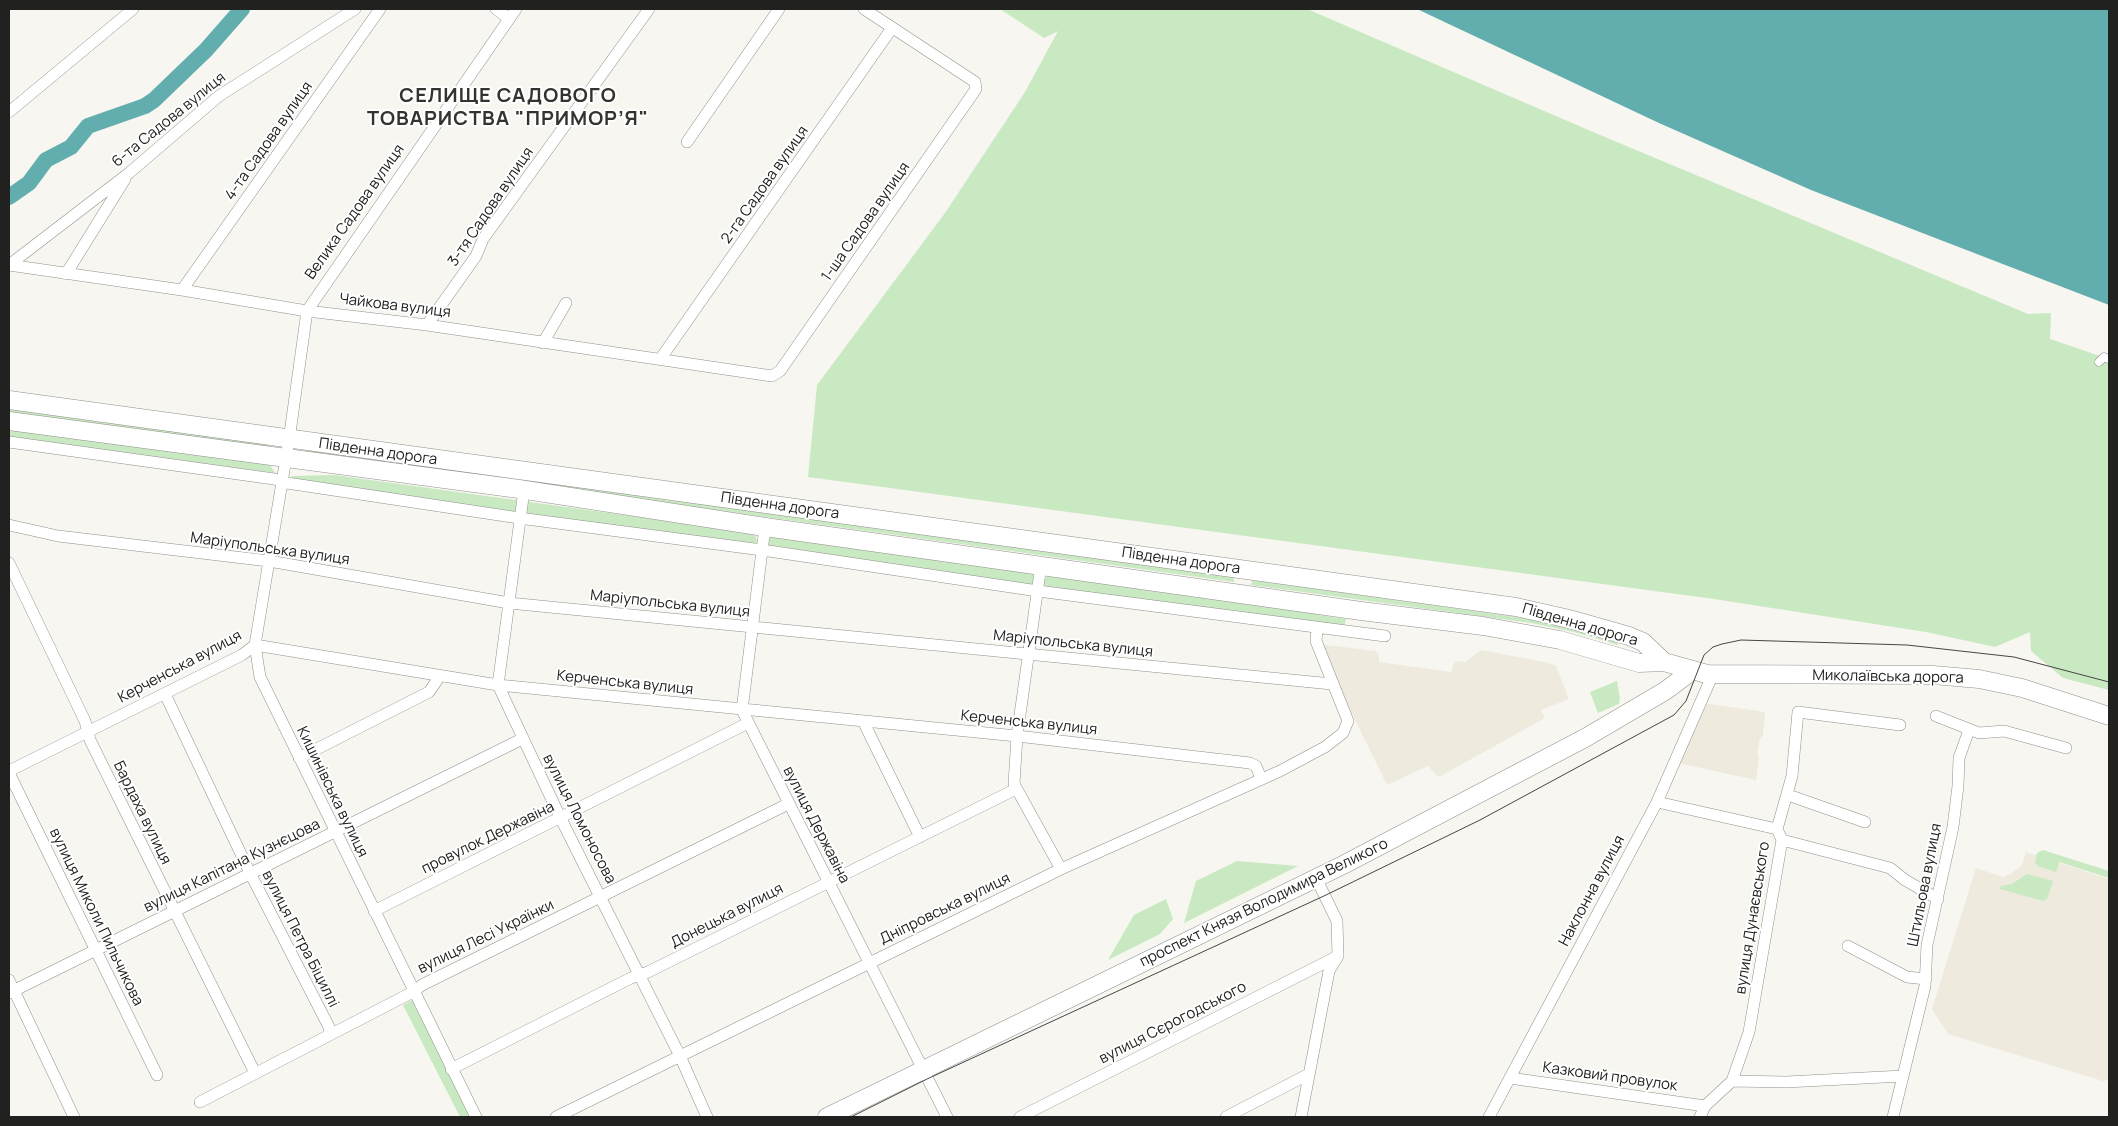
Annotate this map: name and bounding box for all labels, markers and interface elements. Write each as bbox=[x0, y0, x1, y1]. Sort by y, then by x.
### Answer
street label: 6-та Садова вулиця bbox=[109, 69, 229, 171]
street label: 4-та Садова вулиця bbox=[221, 78, 317, 204]
district label: СЕЛИЩЕ САДОВОГО ТОВАРИСТВА "ПРИМОР’Я" bbox=[364, 84, 652, 131]
street label: 2-га Садова вулиця bbox=[718, 123, 812, 247]
street label: Велика Садова вулиця bbox=[302, 141, 408, 283]
street label: 3-тя Садова вулиця bbox=[444, 144, 538, 270]
street label: 1-ша Садова вулиця bbox=[818, 159, 914, 285]
street label: Чайкова вулиця bbox=[338, 290, 452, 322]
street label: Південна дорога bbox=[318, 435, 438, 469]
street label: Південна дорога bbox=[720, 489, 840, 523]
street label: Маріупольська вулиця bbox=[189, 529, 351, 569]
street label: Південна дорога bbox=[1121, 544, 1241, 578]
street label: Маріупольська вулиця bbox=[589, 587, 751, 621]
street label: Південна дорога bbox=[1520, 600, 1640, 650]
street label: Керченська вулиця bbox=[115, 627, 245, 707]
street label: Маріупольська вулиця bbox=[992, 627, 1154, 661]
street label: Керченська вулиця bbox=[556, 667, 694, 699]
street label: Миколаївська дорога bbox=[1812, 667, 1964, 687]
street label: Керченська вулиця bbox=[960, 707, 1098, 739]
street label: Кишинівська вулиця bbox=[293, 724, 371, 860]
street label: вулиця Ломоносова bbox=[539, 751, 619, 887]
street label: Бардаха вулиця bbox=[109, 758, 175, 868]
street label: вулиця Державіна bbox=[779, 763, 853, 887]
street label: провулок Державіна bbox=[419, 798, 557, 878]
street label: вулиця Капітана Кузнєцова bbox=[141, 815, 323, 917]
street label: Штильова вулиця bbox=[1904, 822, 1946, 948]
street label: вулиця Миколи Пильчикова bbox=[45, 825, 147, 1009]
street label: Наклонна вулиця bbox=[1555, 833, 1629, 949]
street label: проспект Князя Володимира Великого bbox=[1137, 835, 1391, 971]
street label: вулиця Дунаєвського bbox=[1732, 841, 1774, 995]
street label: вулиця Петра Біциллі bbox=[258, 867, 342, 1011]
street label: Дніпровська вулиця bbox=[877, 870, 1013, 948]
street label: Донецька вулиця bbox=[668, 880, 786, 952]
street label: вулиця Лесі Українки bbox=[415, 896, 557, 978]
street label: вулиця Сєрогодського bbox=[1096, 978, 1250, 1068]
street label: Казковий провулок bbox=[1541, 1059, 1679, 1095]

